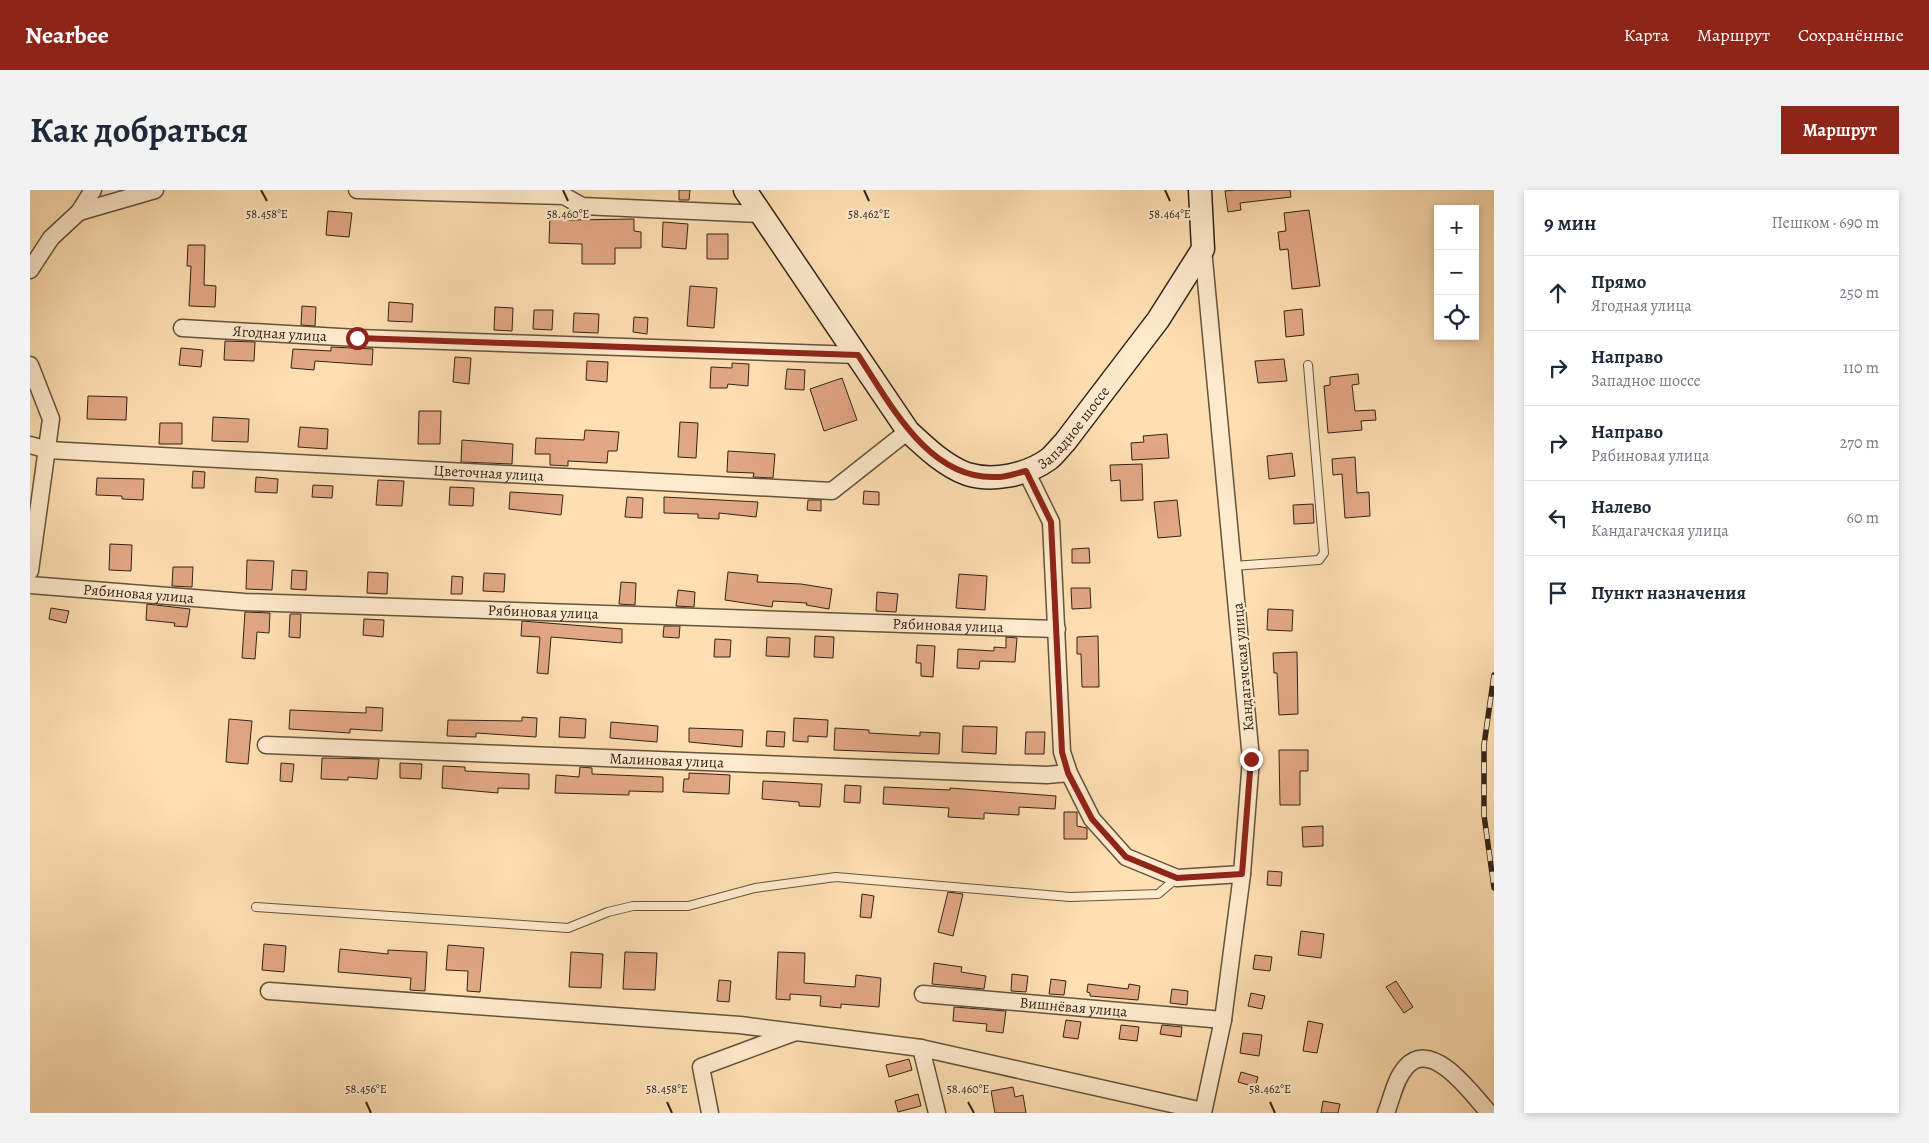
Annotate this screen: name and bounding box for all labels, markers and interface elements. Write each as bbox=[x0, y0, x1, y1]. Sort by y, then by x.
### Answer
text: Nearbee bbox=[25, 19, 109, 51]
text: Карта bbox=[1624, 23, 1669, 47]
text: Маршрут bbox=[1697, 23, 1770, 47]
text: Сохранённые bbox=[1798, 23, 1904, 47]
text: Как добраться bbox=[30, 106, 248, 154]
button: Маршрут bbox=[1781, 106, 1899, 154]
map controls bbox=[1434, 205, 1479, 340]
button: + bbox=[1434, 205, 1479, 250]
text: 58.458°E bbox=[246, 206, 288, 222]
text: 58.460°E bbox=[547, 206, 589, 222]
text: 58.462°E bbox=[848, 206, 890, 222]
text: 58.464°E bbox=[1149, 206, 1191, 222]
text: 9 мин bbox=[1544, 209, 1596, 237]
text: Пешком · 690 m bbox=[1772, 212, 1879, 234]
button: − bbox=[1434, 250, 1479, 295]
text: Прямо bbox=[1591, 269, 1646, 295]
icon: ahead bbox=[1544, 279, 1572, 307]
text: 250 m bbox=[1840, 282, 1879, 304]
button: locate bbox=[1434, 295, 1479, 340]
text: Ягодная улица bbox=[1591, 295, 1692, 317]
street label: Ягодная улица bbox=[232, 321, 328, 346]
route start bbox=[346, 327, 369, 350]
text: Направо bbox=[1591, 344, 1663, 370]
icon: right bbox=[1544, 354, 1572, 382]
text: 110 m bbox=[1843, 357, 1879, 379]
text: Западное шоссе bbox=[1591, 370, 1701, 392]
street label: Западное шоссе bbox=[1034, 382, 1114, 474]
text: Направо bbox=[1591, 419, 1663, 445]
icon: right bbox=[1544, 429, 1572, 457]
text: 270 m bbox=[1840, 432, 1879, 454]
text: Рябиновая улица bbox=[1591, 445, 1709, 467]
street label: Цветочная улица bbox=[433, 460, 544, 486]
text: Налево bbox=[1591, 494, 1651, 520]
icon: left bbox=[1544, 504, 1572, 532]
text: 60 m bbox=[1847, 507, 1879, 529]
text: Кандагачская улица bbox=[1591, 520, 1729, 542]
street label: Рябиновая улица bbox=[82, 579, 195, 608]
icon: arrive bbox=[1544, 579, 1572, 607]
text: Пункт назначения bbox=[1591, 580, 1746, 606]
street label: Рябиновая улица bbox=[487, 600, 599, 624]
street label: Кандагачская улица bbox=[1227, 602, 1259, 732]
street label: Рябиновая улица bbox=[892, 614, 1004, 637]
street label: Малиновая улица bbox=[609, 748, 724, 773]
route end bbox=[1240, 748, 1263, 771]
street label: Вишнёвая улица bbox=[1019, 992, 1128, 1022]
text: 58.456°E bbox=[345, 1081, 387, 1097]
text: 58.458°E bbox=[646, 1081, 688, 1097]
text: 58.460°E bbox=[947, 1081, 989, 1097]
text: 58.462°E bbox=[1249, 1081, 1291, 1097]

